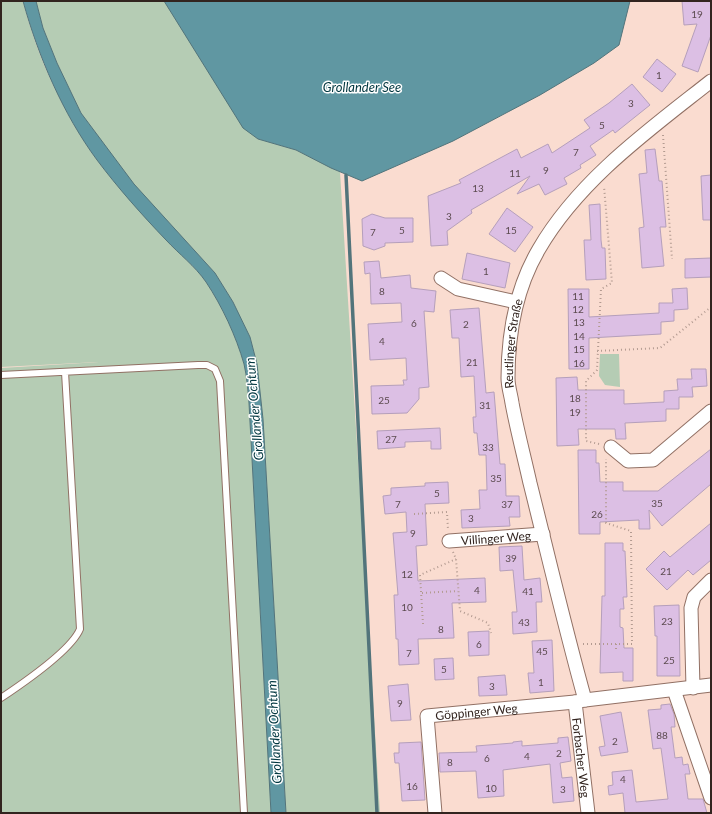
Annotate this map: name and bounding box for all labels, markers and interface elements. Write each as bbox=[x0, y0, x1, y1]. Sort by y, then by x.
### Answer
house number: 19 bbox=[691, 8, 703, 20]
house number: 1 bbox=[656, 69, 662, 81]
water label: Grollander See bbox=[323, 79, 401, 95]
house number: 3 bbox=[628, 97, 634, 109]
house number: 5 bbox=[599, 119, 605, 131]
house number: 7 bbox=[573, 146, 579, 158]
house number: 9 bbox=[543, 164, 549, 176]
house number: 11 bbox=[509, 167, 521, 179]
house number: 13 bbox=[472, 182, 484, 194]
house number: 3 bbox=[446, 210, 452, 222]
house number: 5 bbox=[399, 224, 405, 236]
house number: 15 bbox=[505, 224, 517, 236]
house number: 7 bbox=[370, 226, 376, 238]
house number: 1 bbox=[483, 265, 489, 277]
house number: 8 bbox=[379, 285, 385, 297]
house number: 11 bbox=[572, 290, 584, 302]
street label: Reutlinger Straße bbox=[500, 297, 525, 390]
house number: 12 bbox=[572, 303, 584, 315]
house number: 13 bbox=[573, 316, 585, 328]
house number: 6 bbox=[411, 317, 417, 329]
house number: 2 bbox=[463, 318, 469, 330]
house number: 14 bbox=[573, 330, 585, 342]
house number: 4 bbox=[379, 335, 385, 347]
house number: 15 bbox=[573, 343, 585, 355]
house number: 21 bbox=[466, 356, 478, 368]
water label: Grollander Ochtum bbox=[242, 357, 266, 461]
house number: 16 bbox=[573, 357, 585, 369]
house number: 18 bbox=[569, 392, 581, 404]
house number: 25 bbox=[378, 394, 390, 406]
house number: 31 bbox=[479, 399, 491, 411]
house number: 19 bbox=[569, 406, 581, 418]
house number: 27 bbox=[385, 433, 397, 445]
house number: 33 bbox=[482, 441, 494, 453]
house number: 35 bbox=[490, 472, 502, 484]
house number: 5 bbox=[434, 487, 440, 499]
house number: 35 bbox=[651, 497, 663, 509]
house number: 7 bbox=[395, 498, 401, 510]
house number: 37 bbox=[501, 498, 513, 510]
house number: 26 bbox=[591, 508, 603, 520]
house number: 3 bbox=[468, 512, 474, 524]
house number: 9 bbox=[410, 527, 416, 539]
street label: Villinger Weg bbox=[460, 527, 531, 548]
house number: 39 bbox=[505, 552, 517, 564]
house number: 21 bbox=[660, 565, 672, 577]
house number: 12 bbox=[401, 568, 413, 580]
house number: 4 bbox=[474, 584, 480, 596]
house number: 41 bbox=[522, 585, 534, 597]
house number: 10 bbox=[401, 601, 413, 613]
house number: 23 bbox=[661, 615, 673, 627]
house number: 43 bbox=[518, 616, 530, 628]
house number: 8 bbox=[438, 623, 444, 635]
house number: 6 bbox=[476, 638, 482, 650]
house number: 45 bbox=[536, 645, 548, 657]
house number: 7 bbox=[406, 647, 412, 659]
house number: 25 bbox=[663, 654, 675, 666]
house number: 5 bbox=[441, 663, 447, 675]
house number: 1 bbox=[538, 676, 544, 688]
water label: Grollander Ochtum bbox=[263, 680, 285, 784]
house number: 3 bbox=[489, 680, 495, 692]
house number: 9 bbox=[397, 697, 403, 709]
street label: Göppinger Weg bbox=[435, 700, 518, 723]
street label: Forbacher Weg bbox=[569, 717, 594, 798]
house number: 88 bbox=[656, 729, 668, 741]
house number: 2 bbox=[612, 735, 618, 747]
house number: 2 bbox=[556, 747, 562, 759]
house number: 4 bbox=[524, 750, 530, 762]
house number: 6 bbox=[484, 752, 490, 764]
house number: 8 bbox=[447, 756, 453, 768]
house number: 4 bbox=[620, 773, 626, 785]
house number: 16 bbox=[406, 780, 418, 792]
house number: 10 bbox=[485, 782, 497, 794]
house number: 3 bbox=[560, 783, 566, 795]

